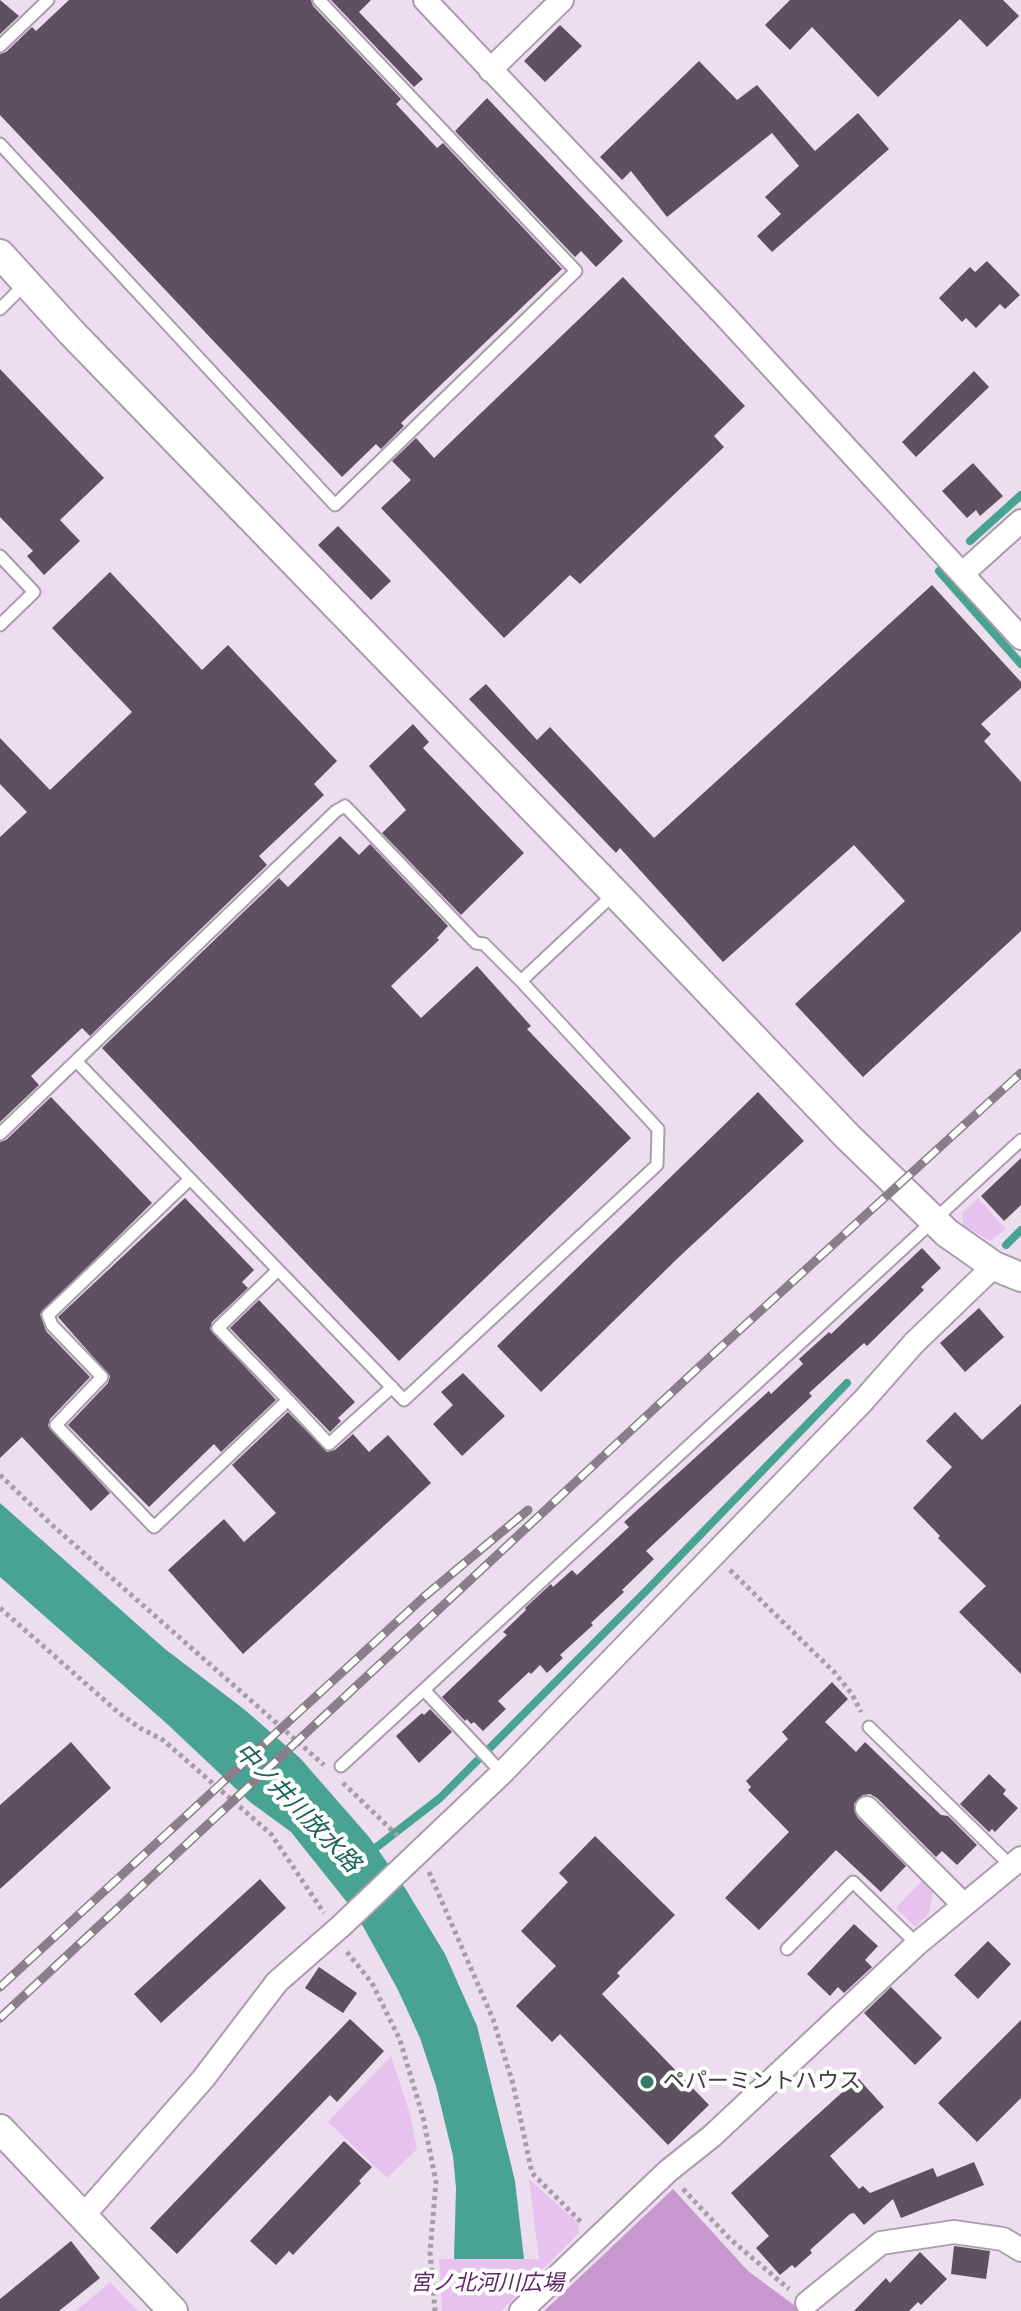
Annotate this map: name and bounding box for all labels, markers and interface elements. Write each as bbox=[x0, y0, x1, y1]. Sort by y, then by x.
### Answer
water label: 中ノ井川放水路 bbox=[228, 1738, 366, 1878]
place label: ペパーミントハウス bbox=[663, 2069, 861, 2095]
marker: ペパーミントハウス bbox=[638, 2073, 656, 2091]
park label: 宮ノ北河川広場 bbox=[410, 2271, 564, 2297]

